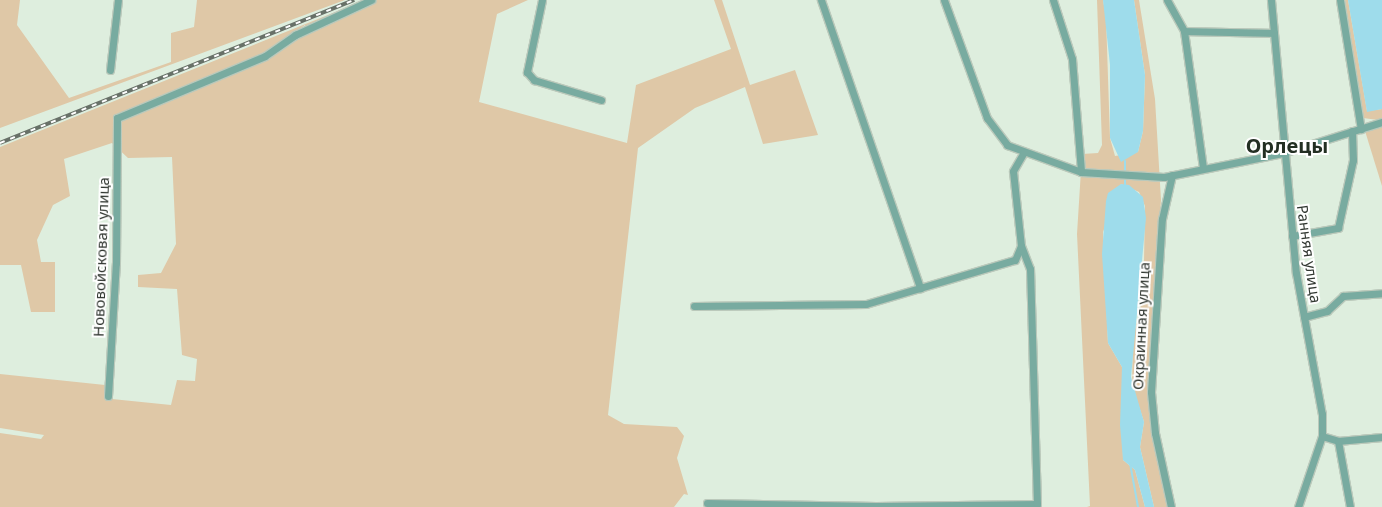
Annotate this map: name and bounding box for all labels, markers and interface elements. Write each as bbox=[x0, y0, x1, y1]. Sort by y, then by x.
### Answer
district label: Орлецы bbox=[1246, 133, 1328, 157]
street label: Нововойсковая улица bbox=[89, 177, 113, 337]
street label: Ранняя улица bbox=[1293, 204, 1325, 304]
street label: Окраинная улица bbox=[1129, 262, 1153, 390]

